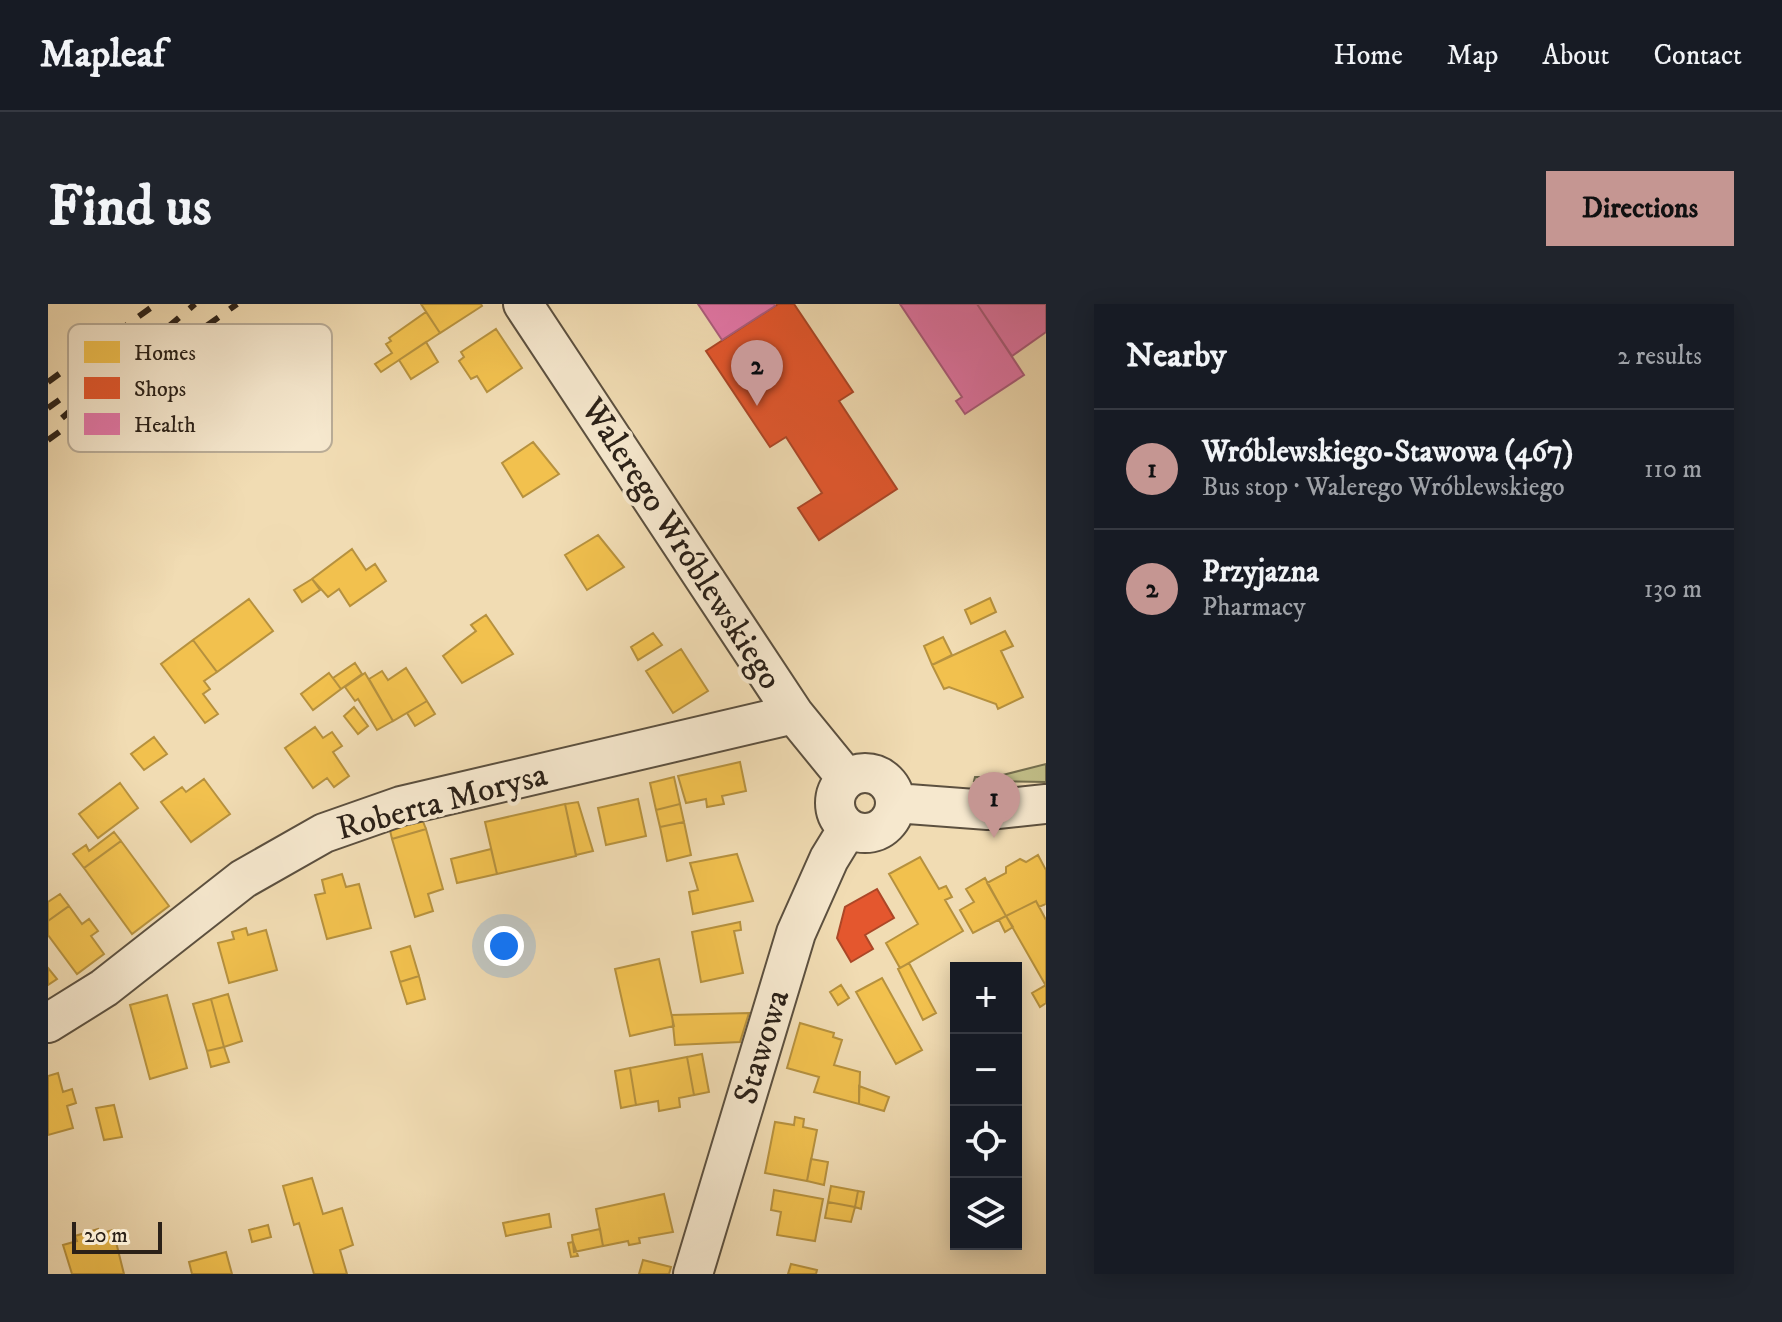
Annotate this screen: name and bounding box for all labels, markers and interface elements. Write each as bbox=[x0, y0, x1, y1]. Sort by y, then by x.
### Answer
text: Mapleaf bbox=[40, 31, 165, 79]
text: Home bbox=[1334, 38, 1403, 73]
text: Map bbox=[1447, 38, 1498, 73]
text: About bbox=[1542, 38, 1609, 73]
text: Contact bbox=[1653, 38, 1742, 73]
button: Directions bbox=[1546, 171, 1734, 246]
text: Find us bbox=[48, 173, 212, 243]
legend bbox=[68, 324, 332, 452]
text: Nearby bbox=[1126, 335, 1227, 377]
text: Homes bbox=[134, 340, 196, 367]
pin: 2 bbox=[731, 340, 783, 406]
text: 2 results bbox=[1617, 340, 1702, 373]
text: Shops bbox=[134, 376, 186, 403]
street label: Walerego Wróblewskiego bbox=[570, 390, 791, 698]
text: Health bbox=[134, 412, 196, 439]
text: Wróblewskiego-Stawowa (467) bbox=[1202, 434, 1573, 471]
text: 1 bbox=[1147, 453, 1157, 486]
text: 110 m bbox=[1644, 453, 1702, 486]
text: Bus stop · Walerego Wróblewskiego bbox=[1202, 471, 1565, 504]
text: Przyjazna bbox=[1202, 554, 1319, 591]
text: 2 bbox=[1146, 573, 1158, 606]
text: 130 m bbox=[1644, 573, 1702, 606]
text: Pharmacy bbox=[1202, 591, 1306, 624]
street label: Roberta Morysa bbox=[332, 754, 552, 850]
pin: 1 bbox=[968, 772, 1020, 838]
your location bbox=[484, 926, 524, 966]
map controls bbox=[950, 962, 1022, 1250]
button: + bbox=[950, 962, 1022, 1034]
street label: Stawowa bbox=[725, 984, 799, 1109]
button: − bbox=[950, 1034, 1022, 1106]
button: locate bbox=[950, 1106, 1022, 1178]
button: layers bbox=[950, 1178, 1022, 1250]
scale bar bbox=[72, 1218, 162, 1254]
text: 20 m bbox=[84, 1222, 128, 1249]

